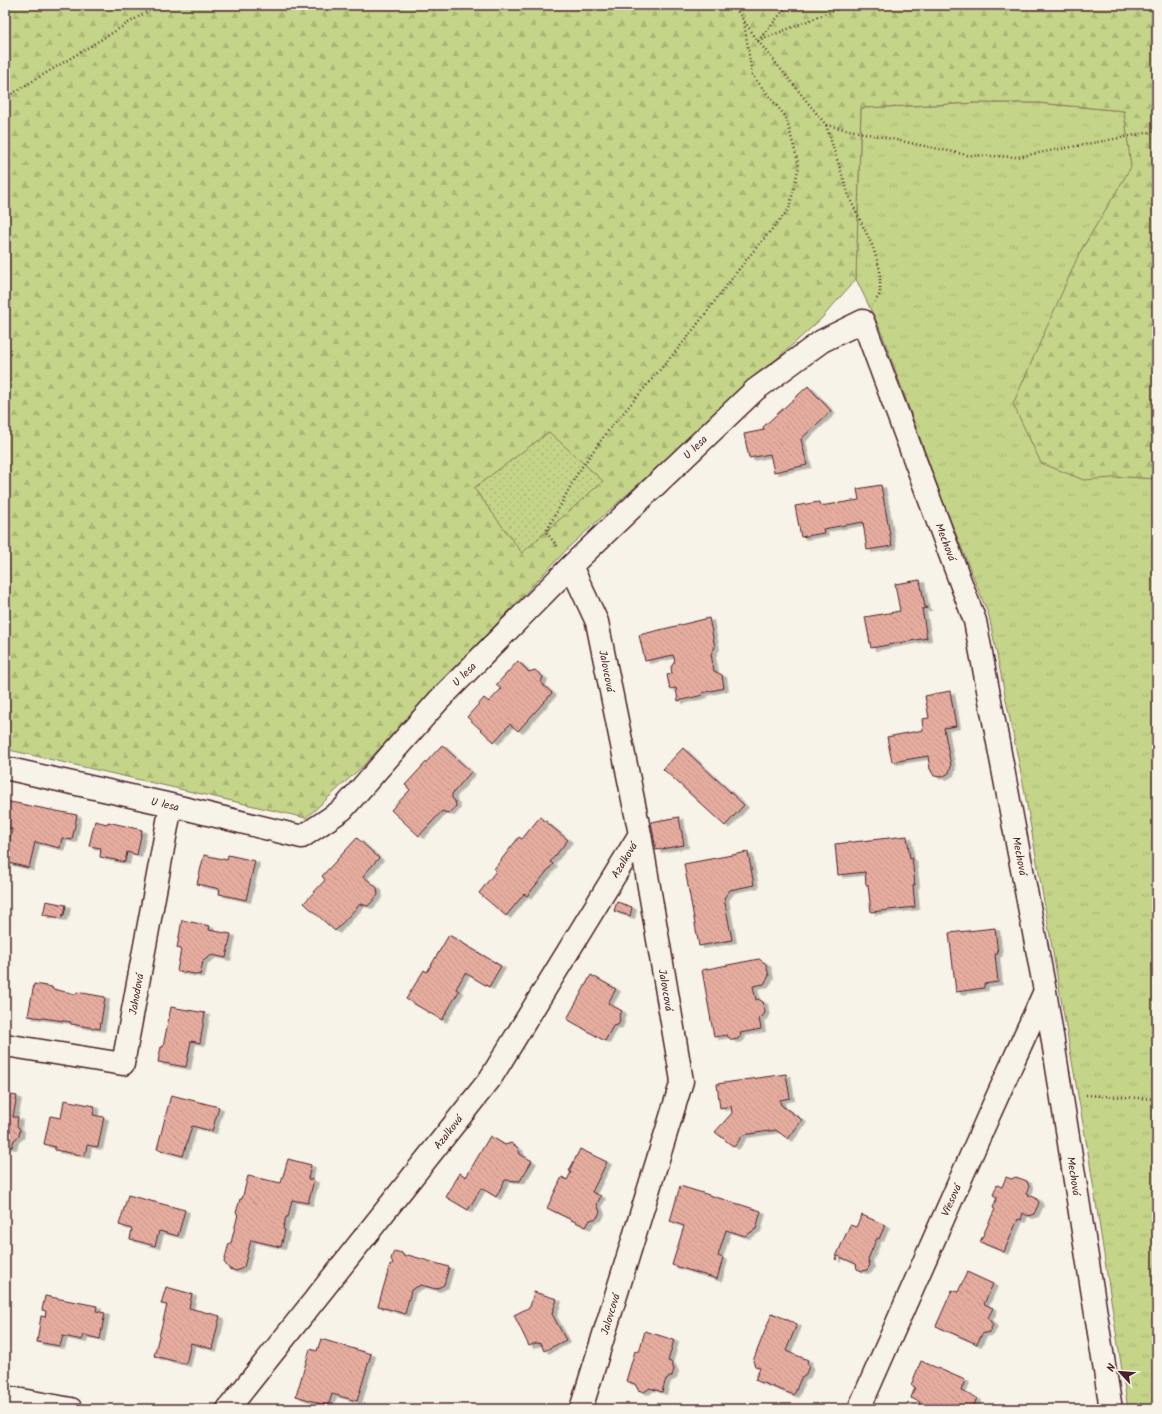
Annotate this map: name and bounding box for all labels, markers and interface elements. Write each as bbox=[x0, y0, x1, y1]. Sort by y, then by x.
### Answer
street label: U lesa bbox=[679, 431, 712, 464]
street label: Mechová bbox=[930, 521, 961, 566]
street label: Jalovcová bbox=[593, 649, 619, 695]
street label: U lesa bbox=[448, 658, 481, 691]
street label: U lesa bbox=[149, 793, 181, 817]
street label: Mechová bbox=[1006, 835, 1032, 879]
street label: Azalková bbox=[607, 837, 644, 882]
street label: Jalovcová bbox=[652, 968, 678, 1014]
street label: Jahodová bbox=[125, 970, 150, 1016]
street label: Azalková bbox=[430, 1110, 469, 1154]
street label: Mechová bbox=[1061, 1155, 1085, 1199]
street label: Vřesová bbox=[937, 1180, 968, 1220]
street label: Jalovcová bbox=[596, 1290, 626, 1337]
north arrow bbox=[1100, 1352, 1140, 1392]
text: N bbox=[1102, 1361, 1122, 1375]

